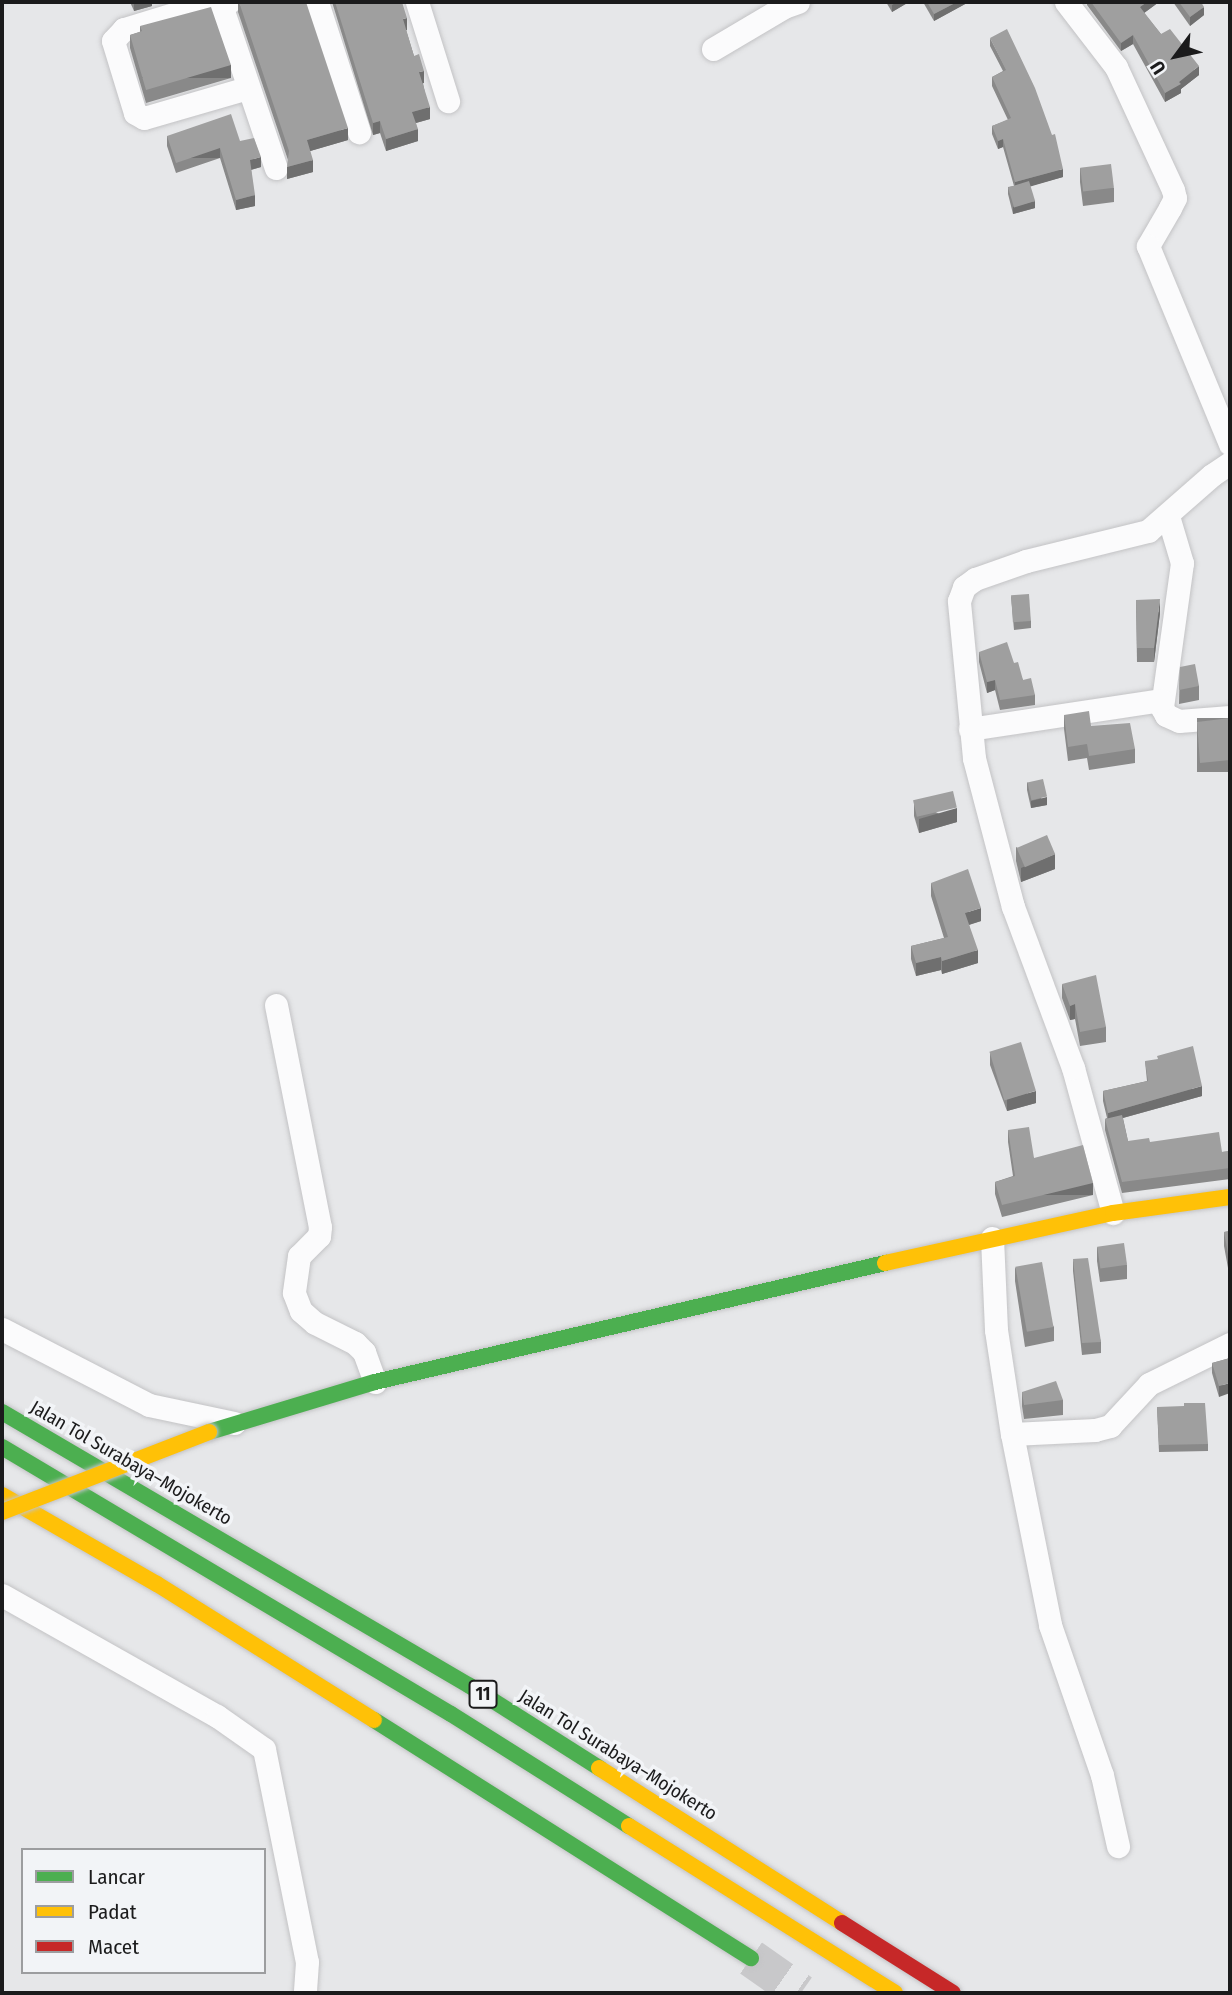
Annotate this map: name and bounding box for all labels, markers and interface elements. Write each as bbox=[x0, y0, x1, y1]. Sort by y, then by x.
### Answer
north arrow bbox=[1141, 21, 1211, 91]
text: U bbox=[1145, 57, 1171, 79]
street label: Jalan Tol Surabaya–Mojokerto bbox=[26, 1396, 236, 1530]
road number: 11 bbox=[467, 1680, 499, 1708]
street label: Jalan Tol Surabaya–Mojokerto bbox=[515, 1685, 721, 1825]
legend bbox=[21, 1848, 266, 1974]
text: Lancar bbox=[88, 1864, 145, 1890]
text: Padat bbox=[88, 1899, 137, 1925]
text: Macet bbox=[88, 1934, 139, 1960]

